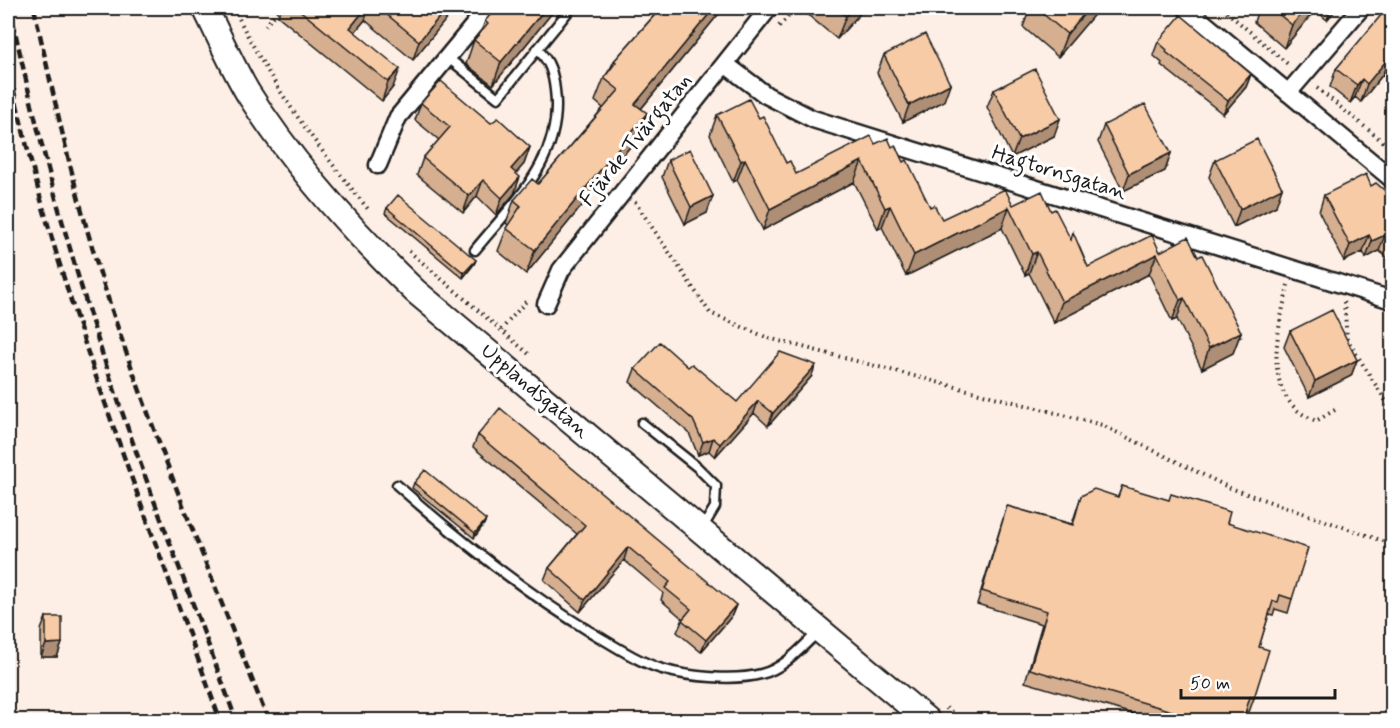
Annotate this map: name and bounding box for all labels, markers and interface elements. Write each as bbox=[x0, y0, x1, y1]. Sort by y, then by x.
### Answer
street label: Fjärde Tvärgatan bbox=[574, 68, 701, 214]
street label: Hagtornsgatan bbox=[987, 139, 1130, 210]
street label: Upplandsgatan bbox=[474, 337, 595, 446]
scale bar bbox=[1181, 662, 1336, 700]
text: 50 m bbox=[1190, 672, 1230, 696]

